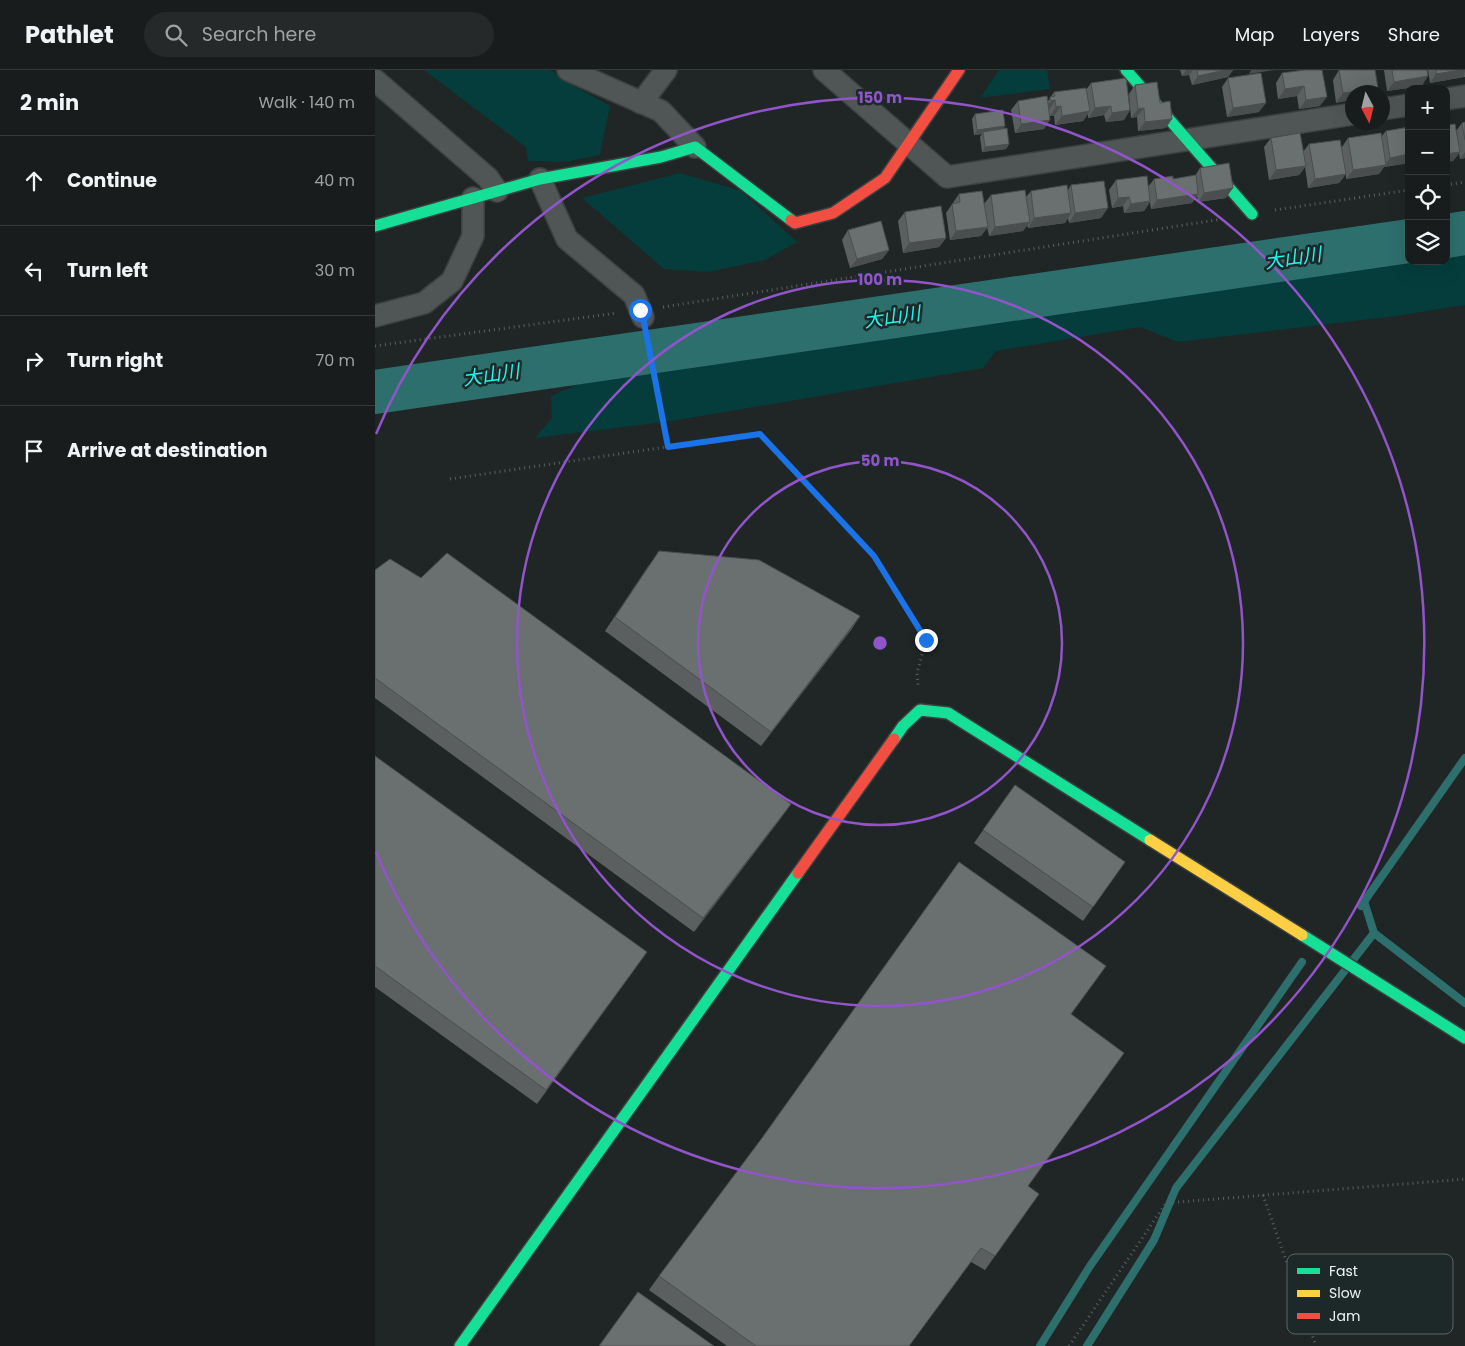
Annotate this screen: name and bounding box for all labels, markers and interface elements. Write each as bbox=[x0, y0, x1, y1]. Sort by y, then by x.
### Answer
search box bbox=[144, 12, 494, 57]
text: Pathlet bbox=[25, 18, 114, 51]
icon: search bbox=[162, 21, 190, 49]
text: Search here bbox=[202, 21, 316, 48]
text: Map bbox=[1235, 22, 1275, 47]
text: Layers bbox=[1303, 22, 1360, 47]
text: Share bbox=[1388, 22, 1440, 47]
north arrow bbox=[1345, 85, 1390, 130]
map controls bbox=[1405, 85, 1450, 265]
button: + bbox=[1405, 85, 1450, 130]
text: 150 m bbox=[858, 87, 902, 108]
text: 2 min bbox=[20, 88, 79, 117]
text: Walk · 140 m bbox=[258, 91, 355, 114]
button: − bbox=[1405, 130, 1450, 175]
icon: ahead bbox=[20, 167, 48, 195]
text: Continue bbox=[67, 167, 157, 194]
text: 40 m bbox=[314, 169, 355, 192]
button: locate bbox=[1405, 175, 1450, 220]
button: layers bbox=[1405, 220, 1450, 265]
water label: 大山川 bbox=[1263, 240, 1325, 275]
icon: left bbox=[20, 257, 48, 285]
text: Turn left bbox=[67, 257, 148, 284]
text: 30 m bbox=[315, 259, 355, 282]
text: 100 m bbox=[858, 269, 902, 290]
route start bbox=[629, 299, 652, 322]
water label: 大山川 bbox=[862, 299, 924, 334]
icon: right bbox=[20, 347, 48, 375]
text: Turn right bbox=[67, 347, 163, 374]
text: 70 m bbox=[315, 349, 355, 372]
water label: 大山川 bbox=[461, 357, 523, 392]
icon: arrive bbox=[20, 437, 48, 465]
text: Arrive at destination bbox=[67, 437, 268, 464]
text: 50 m bbox=[861, 450, 899, 471]
route end bbox=[915, 629, 938, 652]
centre of rings bbox=[871, 634, 889, 652]
legend bbox=[1287, 1254, 1453, 1334]
text: Fast bbox=[1329, 1261, 1358, 1281]
text: Slow bbox=[1329, 1283, 1362, 1303]
text: Jam bbox=[1329, 1306, 1360, 1326]

